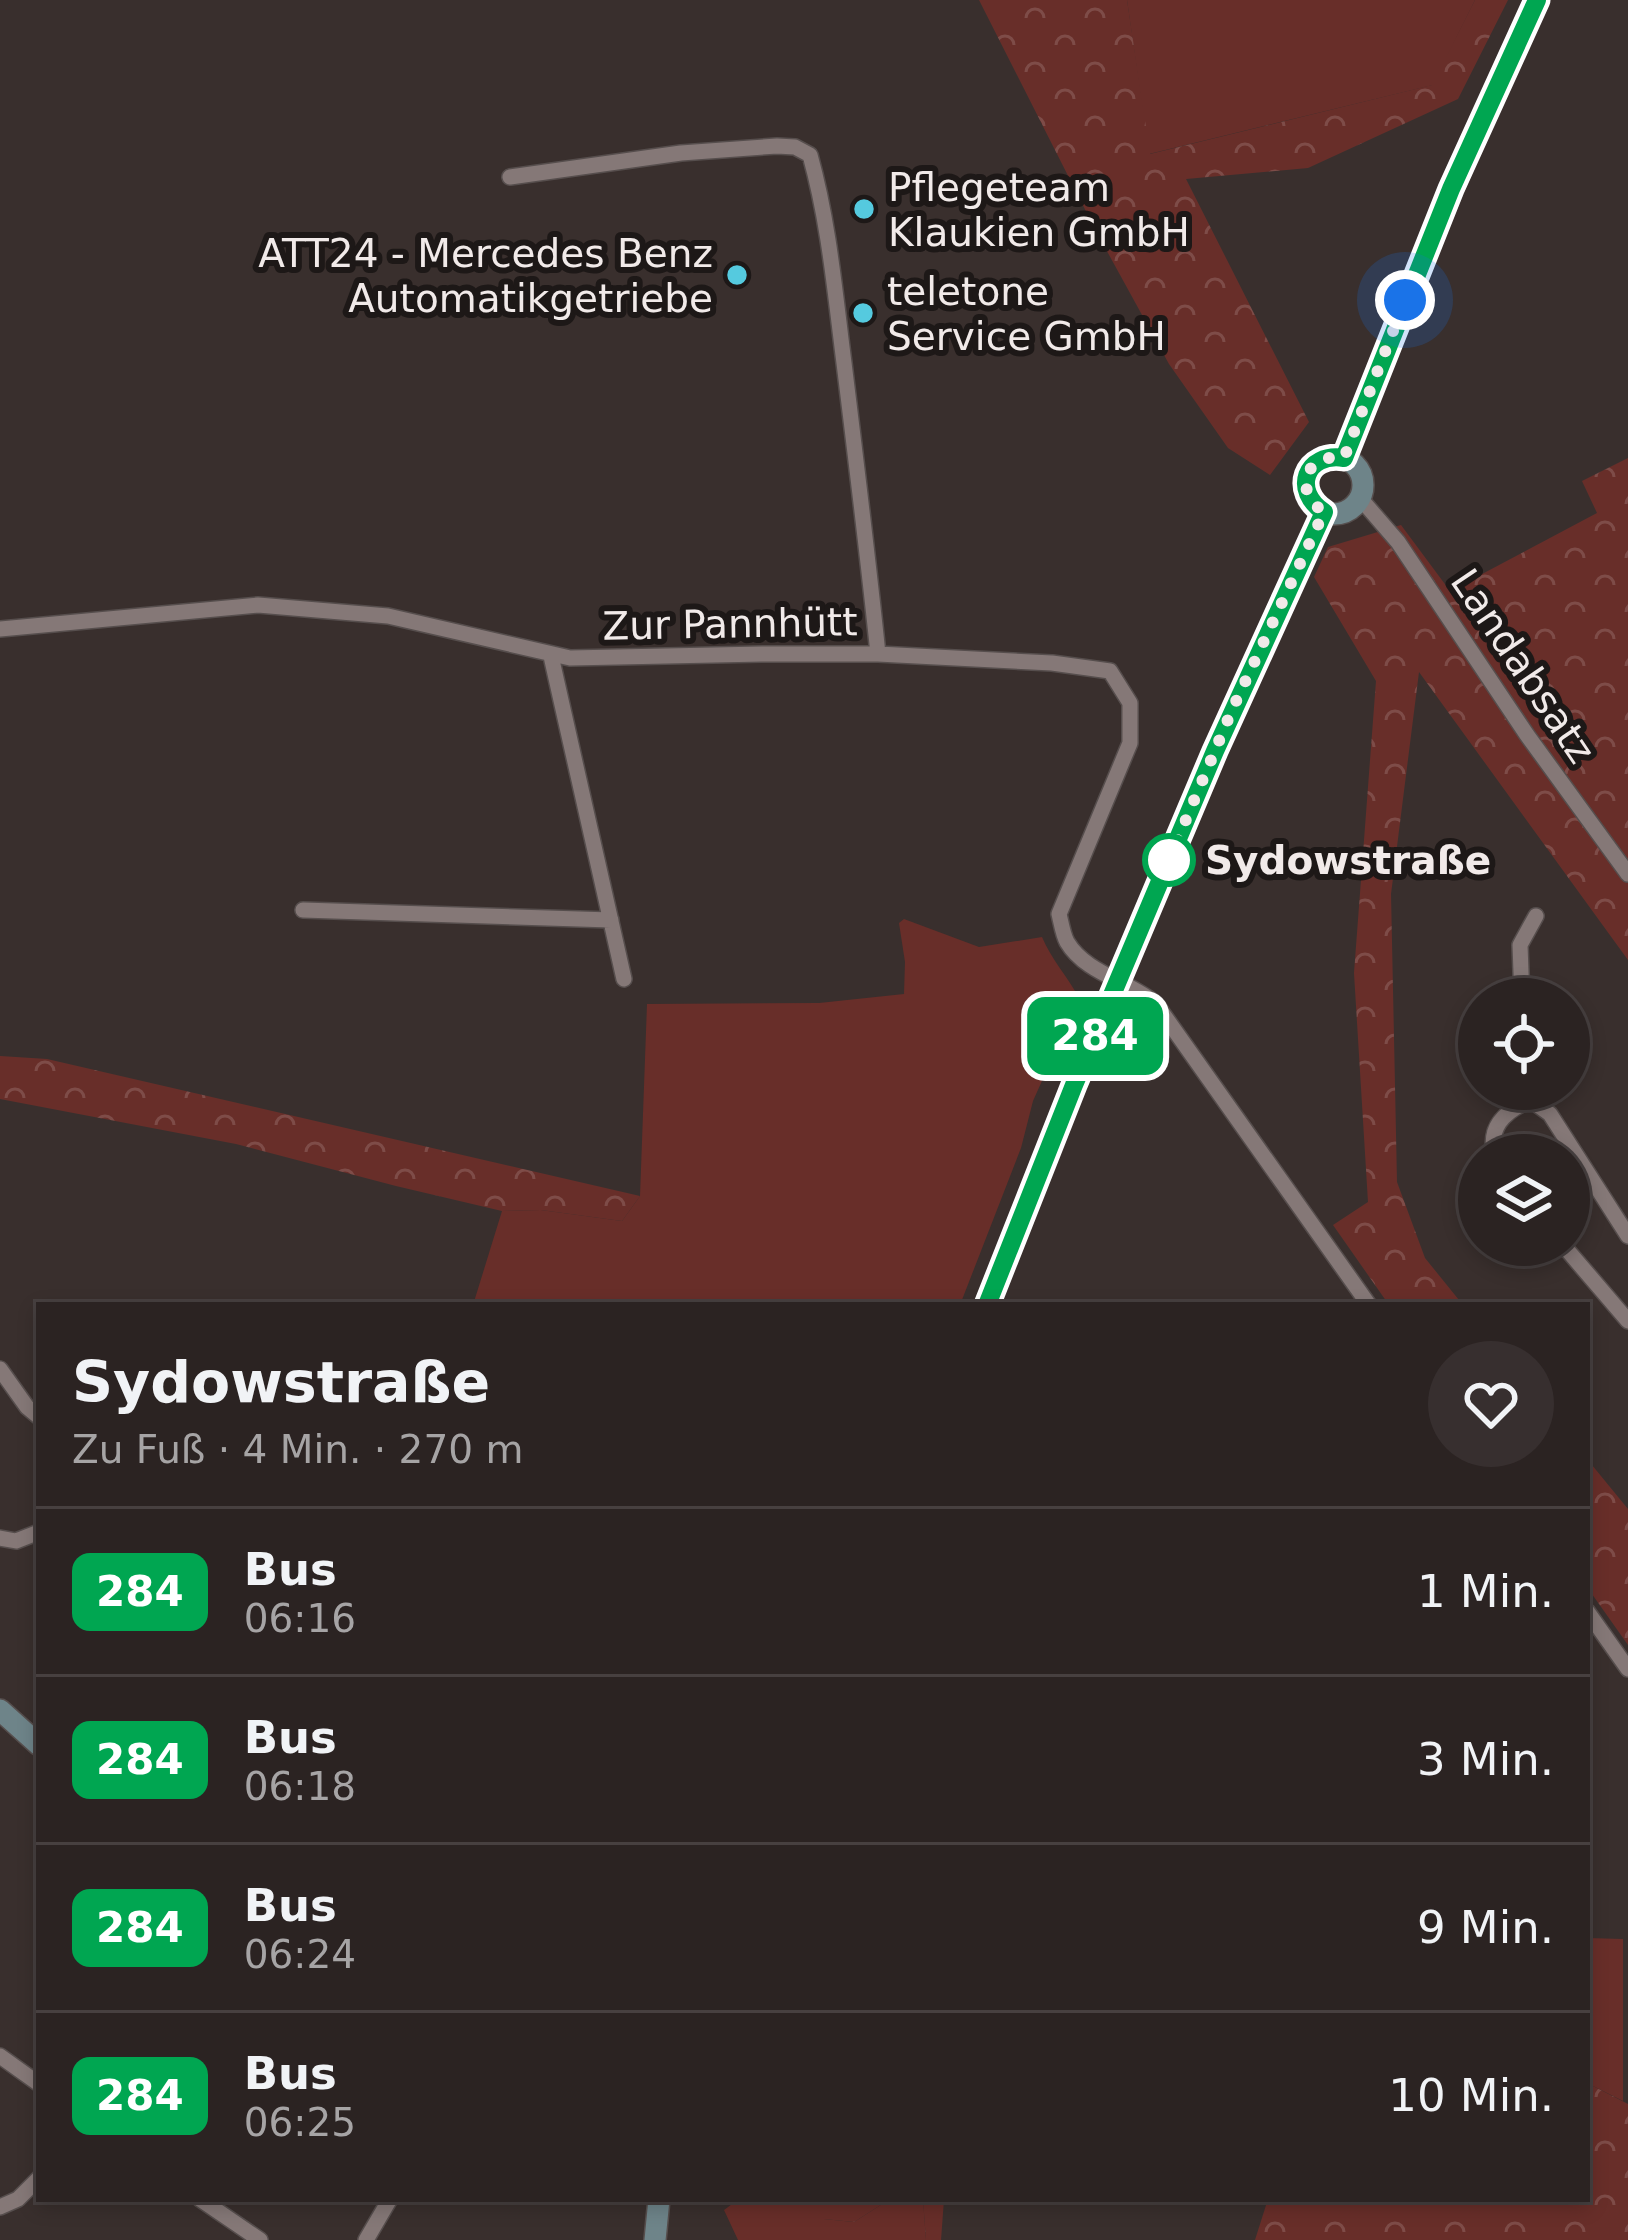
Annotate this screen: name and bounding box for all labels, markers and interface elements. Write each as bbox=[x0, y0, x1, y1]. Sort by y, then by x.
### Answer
place label: Pflegeteam Klaukien GmbH bbox=[888, 165, 1190, 255]
marker: Pflegeteam Klaukien GmbH bbox=[851, 196, 877, 222]
place label: ATT24 - Mercedes Benz Automatikgetriebe bbox=[258, 231, 713, 321]
marker: ATT24 - Mercedes Benz Automatikgetriebe bbox=[724, 262, 750, 288]
place label: teletone Service GmbH bbox=[887, 269, 1166, 359]
your location bbox=[1375, 270, 1435, 330]
marker: teletone Service GmbH bbox=[850, 300, 876, 326]
street label: Landabsatz bbox=[1442, 561, 1604, 771]
street label: Zur Pannhütt bbox=[602, 599, 858, 649]
marker: Sydowstraße bbox=[1144, 835, 1194, 885]
place label: Sydowstraße bbox=[1205, 838, 1491, 883]
map controls bbox=[1458, 978, 1590, 1266]
button: locate bbox=[1458, 978, 1590, 1110]
line badge: 284 bbox=[1026, 997, 1164, 1075]
text: 284 bbox=[1051, 1011, 1139, 1060]
button: layers bbox=[1458, 1134, 1590, 1266]
button: heart bbox=[1428, 1341, 1554, 1467]
text: Sydowstraße bbox=[72, 1349, 490, 1415]
text: Zu Fuß · 4 Min. · 270 m bbox=[72, 1427, 523, 1472]
text: Bus bbox=[244, 1543, 337, 1596]
text: 1 Min. bbox=[1417, 1565, 1554, 1618]
text: 284 bbox=[96, 1567, 184, 1616]
text: 06:16 bbox=[244, 1596, 356, 1641]
text: Bus bbox=[244, 1711, 337, 1764]
text: 3 Min. bbox=[1417, 1733, 1554, 1786]
text: 284 bbox=[96, 1735, 184, 1784]
text: 06:18 bbox=[244, 1764, 356, 1809]
text: Bus bbox=[244, 1879, 337, 1932]
text: 9 Min. bbox=[1417, 1901, 1554, 1954]
text: 284 bbox=[96, 1903, 184, 1952]
text: 06:24 bbox=[244, 1932, 356, 1977]
text: Bus bbox=[244, 2047, 337, 2100]
text: 10 Min. bbox=[1388, 2069, 1554, 2122]
text: 284 bbox=[96, 2071, 184, 2120]
text: 06:25 bbox=[244, 2100, 356, 2145]

